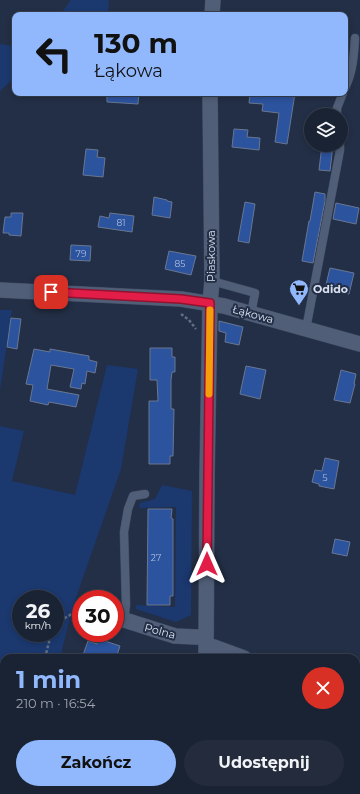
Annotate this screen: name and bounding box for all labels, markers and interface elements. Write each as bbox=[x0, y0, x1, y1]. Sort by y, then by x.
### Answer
text: 130 m bbox=[94, 26, 178, 60]
icon: left bbox=[28, 28, 80, 80]
text: Łąkowa bbox=[94, 60, 163, 82]
map controls bbox=[304, 108, 348, 152]
button: layers bbox=[304, 108, 348, 152]
house number: 81 bbox=[117, 217, 126, 228]
street label: Piaskowa bbox=[204, 230, 218, 282]
house number: 79 bbox=[76, 248, 87, 259]
house number: 85 bbox=[175, 258, 185, 269]
pin bbox=[34, 275, 68, 309]
supermarket icon: Odido bbox=[288, 278, 310, 306]
icon: arrive bbox=[40, 281, 62, 303]
place label: Odido bbox=[313, 282, 348, 296]
street label: Łąkowa bbox=[231, 302, 275, 326]
house number: 5 bbox=[322, 472, 328, 483]
position arrow bbox=[186, 543, 228, 585]
house number: 27 bbox=[151, 552, 161, 563]
speed limit sign: 30 bbox=[72, 590, 124, 642]
text: 26 bbox=[26, 599, 50, 623]
text: km/h bbox=[25, 619, 51, 632]
street label: Polna bbox=[143, 620, 177, 642]
text: 1 min bbox=[16, 665, 81, 694]
button: close bbox=[302, 667, 344, 709]
text: 210 m · 16:54 bbox=[16, 695, 95, 711]
button: Zakończ bbox=[16, 740, 176, 786]
button: Udostępnij bbox=[184, 740, 344, 786]

